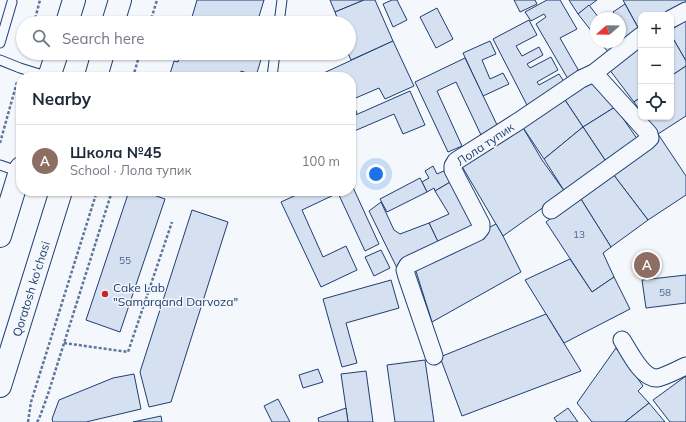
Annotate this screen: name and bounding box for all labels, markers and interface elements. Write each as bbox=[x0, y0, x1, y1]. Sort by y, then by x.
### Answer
north arrow bbox=[590, 12, 626, 48]
map controls bbox=[638, 12, 674, 120]
button: + bbox=[638, 12, 674, 48]
search box bbox=[16, 16, 356, 60]
icon: search bbox=[30, 27, 52, 49]
text: Search here bbox=[62, 29, 144, 48]
button: − bbox=[638, 48, 674, 84]
button: locate bbox=[638, 84, 674, 120]
text: Nearby bbox=[32, 88, 91, 109]
street label: Лола тупик bbox=[453, 119, 517, 169]
text: Школа №45 bbox=[70, 143, 161, 162]
text: A bbox=[40, 153, 50, 169]
text: 100 m bbox=[302, 153, 340, 169]
text: School · Лола тупик bbox=[70, 162, 192, 178]
your location bbox=[366, 164, 386, 184]
house number: 13 bbox=[573, 228, 585, 241]
street label: Qoratosh ko'chasi bbox=[8, 239, 52, 338]
pin: A bbox=[634, 250, 660, 280]
house number: 55 bbox=[119, 254, 131, 267]
place label: Cake Lab "Samarqand Darvoza" bbox=[113, 280, 238, 309]
house number: 58 bbox=[659, 286, 671, 299]
marker: Cake Lab "Samarqand Darvoza" bbox=[100, 289, 110, 299]

